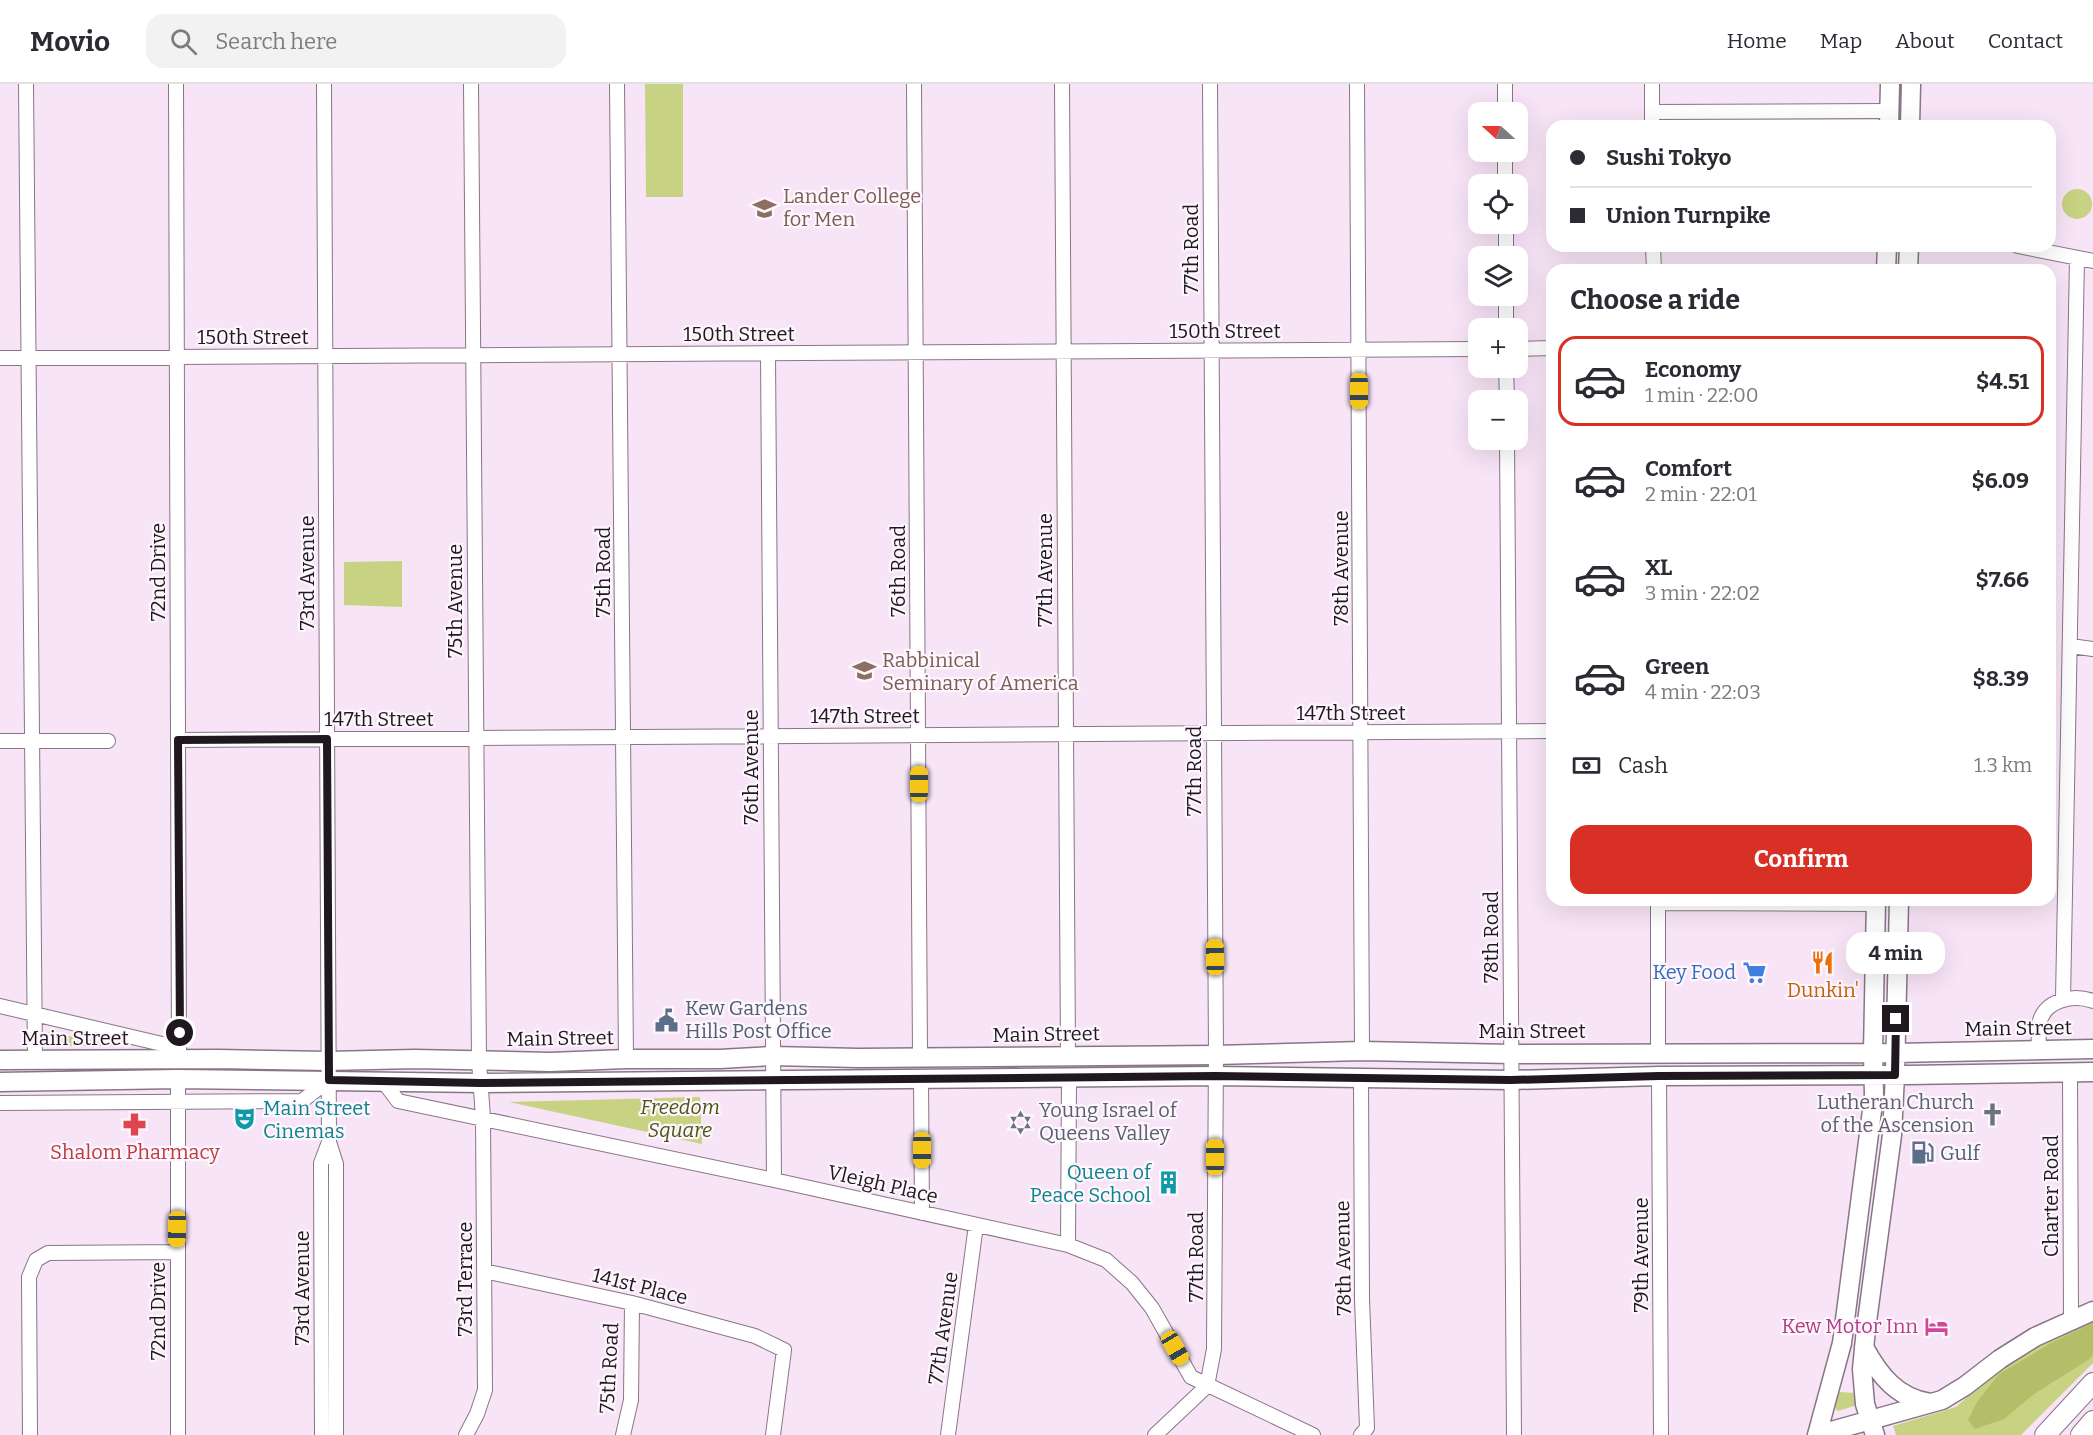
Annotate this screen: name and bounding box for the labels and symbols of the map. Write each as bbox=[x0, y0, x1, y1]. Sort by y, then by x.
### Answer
north arrow bbox=[1468, 102, 1528, 162]
place label: Lander College for Men bbox=[783, 184, 921, 231]
school or university icon: Lander College for Men bbox=[752, 195, 778, 221]
street label: 77th Road bbox=[1179, 204, 1203, 294]
street label: 150th Street bbox=[1169, 319, 1281, 343]
street label: 150th Street bbox=[683, 322, 795, 346]
street label: 150th Street bbox=[197, 325, 309, 349]
car bbox=[1350, 373, 1368, 409]
street label: 78th Avenue bbox=[1329, 510, 1353, 626]
street label: 77th Avenue bbox=[1033, 513, 1057, 627]
street label: 73rd Avenue bbox=[295, 515, 319, 631]
street label: 72nd Drive bbox=[146, 523, 170, 621]
street label: 76th Road bbox=[886, 525, 910, 617]
street label: 75th Road bbox=[591, 526, 615, 617]
street label: 75th Avenue bbox=[443, 544, 467, 658]
place label: Rabbinical Seminary of America bbox=[882, 648, 1079, 695]
school or university icon: Rabbinical Seminary of America bbox=[851, 658, 877, 684]
street label: 147th Street bbox=[1296, 701, 1406, 725]
street label: 147th Street bbox=[810, 704, 920, 728]
street label: 147th Street bbox=[324, 707, 434, 731]
street label: 76th Avenue bbox=[739, 709, 763, 825]
street label: 77th Road bbox=[1182, 726, 1206, 816]
car bbox=[910, 766, 928, 802]
street label: 78th Road bbox=[1479, 891, 1503, 983]
callout: 4 min bbox=[1846, 932, 1946, 974]
car bbox=[1206, 939, 1224, 975]
restaurant icon: Dunkin' bbox=[1810, 950, 1836, 976]
supermarket icon: Key Food bbox=[1741, 959, 1767, 985]
place label: Key Food bbox=[1652, 960, 1736, 984]
place label: Dunkin' bbox=[1787, 978, 1859, 1002]
place label: Kew Gardens Hills Post Office bbox=[685, 996, 832, 1043]
route end bbox=[1882, 1005, 1909, 1032]
public building icon: Kew Gardens Hills Post Office bbox=[654, 1007, 680, 1033]
street label: Main Street bbox=[1964, 1015, 2072, 1041]
route start bbox=[166, 1019, 193, 1046]
street label: Main Street bbox=[1478, 1019, 1586, 1043]
street label: Main Street bbox=[992, 1021, 1100, 1047]
street label: Main Street bbox=[506, 1025, 614, 1051]
street label: Main Street bbox=[21, 1026, 129, 1050]
place label: Lutheran Church of the Ascension bbox=[1817, 1090, 1975, 1137]
park label: Freedom Square bbox=[640, 1095, 720, 1142]
place label: Main Street Cinemas bbox=[263, 1096, 371, 1143]
place label: Young Israel of Queens Valley bbox=[1039, 1098, 1179, 1145]
church icon: Lutheran Church of the Ascension bbox=[1979, 1101, 2005, 1127]
theatre icon: Main Street Cinemas bbox=[232, 1106, 258, 1132]
synagogue icon: Young Israel of Queens Valley bbox=[1008, 1109, 1034, 1135]
pharmacy icon: Shalom Pharmacy bbox=[122, 1111, 148, 1137]
car bbox=[913, 1132, 931, 1168]
street label: Charter Road bbox=[2039, 1135, 2063, 1257]
car bbox=[1206, 1139, 1224, 1175]
place label: Shalom Pharmacy bbox=[50, 1140, 220, 1164]
fuel station icon: Gulf bbox=[1909, 1140, 1935, 1166]
place label: Gulf bbox=[1940, 1141, 1982, 1165]
street label: Vleigh Place bbox=[825, 1160, 941, 1208]
place label: Queen of Peace School bbox=[1030, 1160, 1153, 1207]
building icon: Queen of Peace School bbox=[1156, 1170, 1182, 1196]
street label: 79th Avenue bbox=[1629, 1197, 1653, 1313]
street label: 78th Avenue bbox=[1330, 1200, 1356, 1316]
car bbox=[168, 1211, 186, 1247]
street label: 77th Road bbox=[1184, 1212, 1208, 1302]
street label: 73rd Terrace bbox=[453, 1221, 477, 1337]
street label: 73rd Avenue bbox=[290, 1230, 314, 1346]
street label: 72nd Drive bbox=[146, 1262, 170, 1360]
street label: 141st Place bbox=[590, 1263, 690, 1309]
street label: 77th Avenue bbox=[923, 1270, 963, 1386]
hotel icon: Kew Motor Inn bbox=[1923, 1313, 1949, 1339]
place label: Kew Motor Inn bbox=[1781, 1314, 1918, 1338]
street label: 75th Road bbox=[595, 1322, 623, 1414]
car bbox=[1158, 1328, 1192, 1368]

